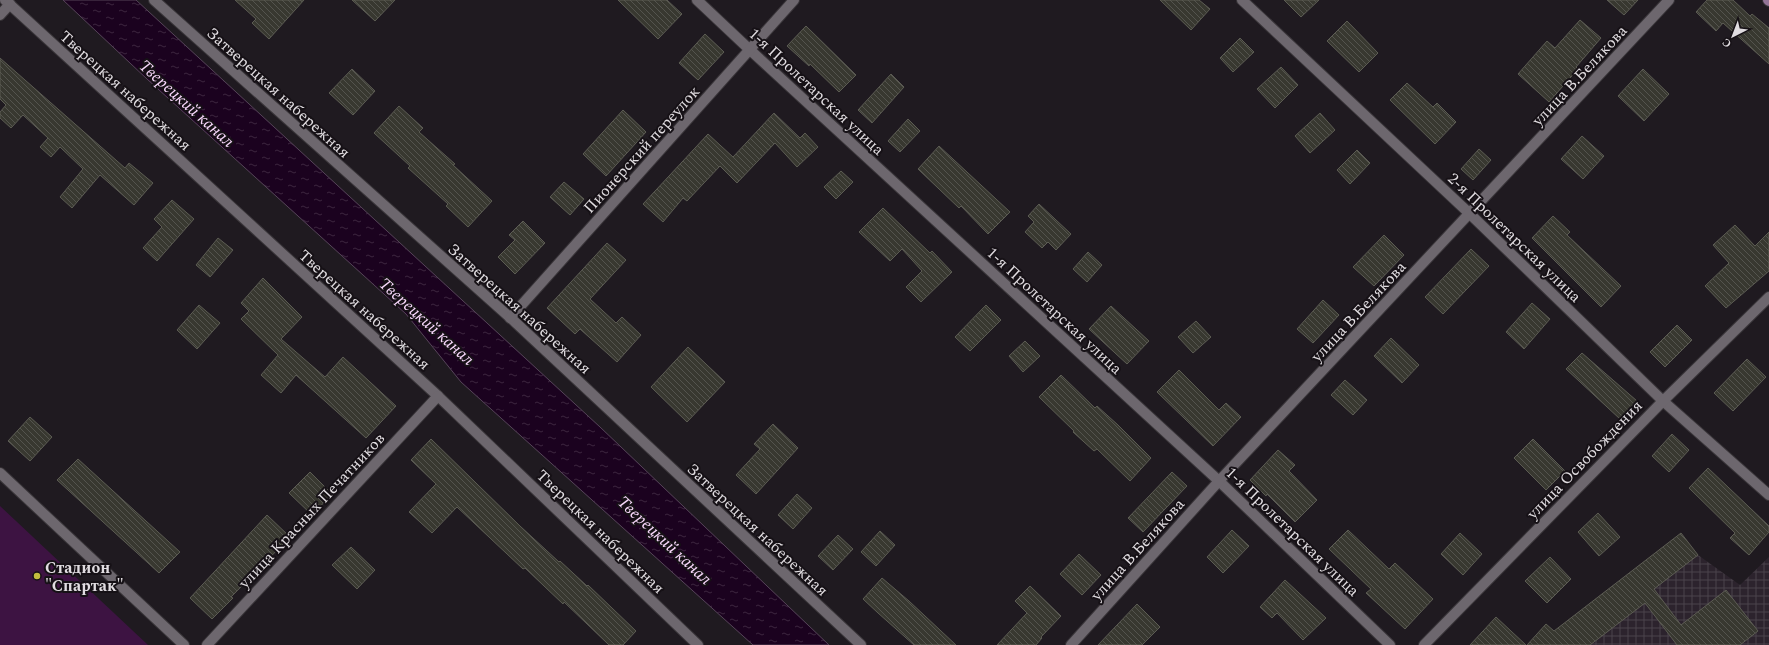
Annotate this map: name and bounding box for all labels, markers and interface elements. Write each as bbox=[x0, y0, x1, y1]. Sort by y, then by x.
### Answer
north arrow bbox=[1713, 16, 1753, 56]
street label: улица В.Белякова bbox=[1526, 20, 1633, 132]
street label: Затверецкая набережная bbox=[201, 22, 355, 164]
street label: 1-я Пролетарская улица bbox=[743, 22, 890, 161]
street label: Тверецкая набережная bbox=[54, 25, 197, 157]
text: С bbox=[1718, 34, 1735, 52]
water label: Тверецкий канал bbox=[133, 54, 241, 154]
street label: Пионерский переулок bbox=[578, 80, 706, 219]
street label: 2-я Пролетарская улица bbox=[1442, 167, 1587, 308]
street label: Затверецкая набережная bbox=[442, 238, 596, 380]
street label: 1-я Пролетарская улица bbox=[981, 241, 1128, 380]
street label: Тверецкая набережная bbox=[293, 244, 436, 376]
street label: улица В.Белякова bbox=[1305, 256, 1412, 368]
water label: Тверецкий канал bbox=[373, 272, 481, 372]
street label: улица Освобождения bbox=[1520, 395, 1648, 526]
street label: улица Красных Печатников bbox=[232, 427, 391, 595]
street label: Затверецкая набережная bbox=[681, 458, 834, 602]
street label: 1-я Пролетарская улица bbox=[1220, 461, 1365, 602]
street label: Тверецкая набережная bbox=[531, 464, 670, 599]
water label: Тверецкий канал bbox=[611, 490, 718, 592]
street label: улица В.Белякова bbox=[1084, 493, 1190, 607]
place label: Стадион "Спартак" bbox=[45, 556, 124, 598]
marker: Стадион "Спартак" bbox=[32, 571, 42, 581]

